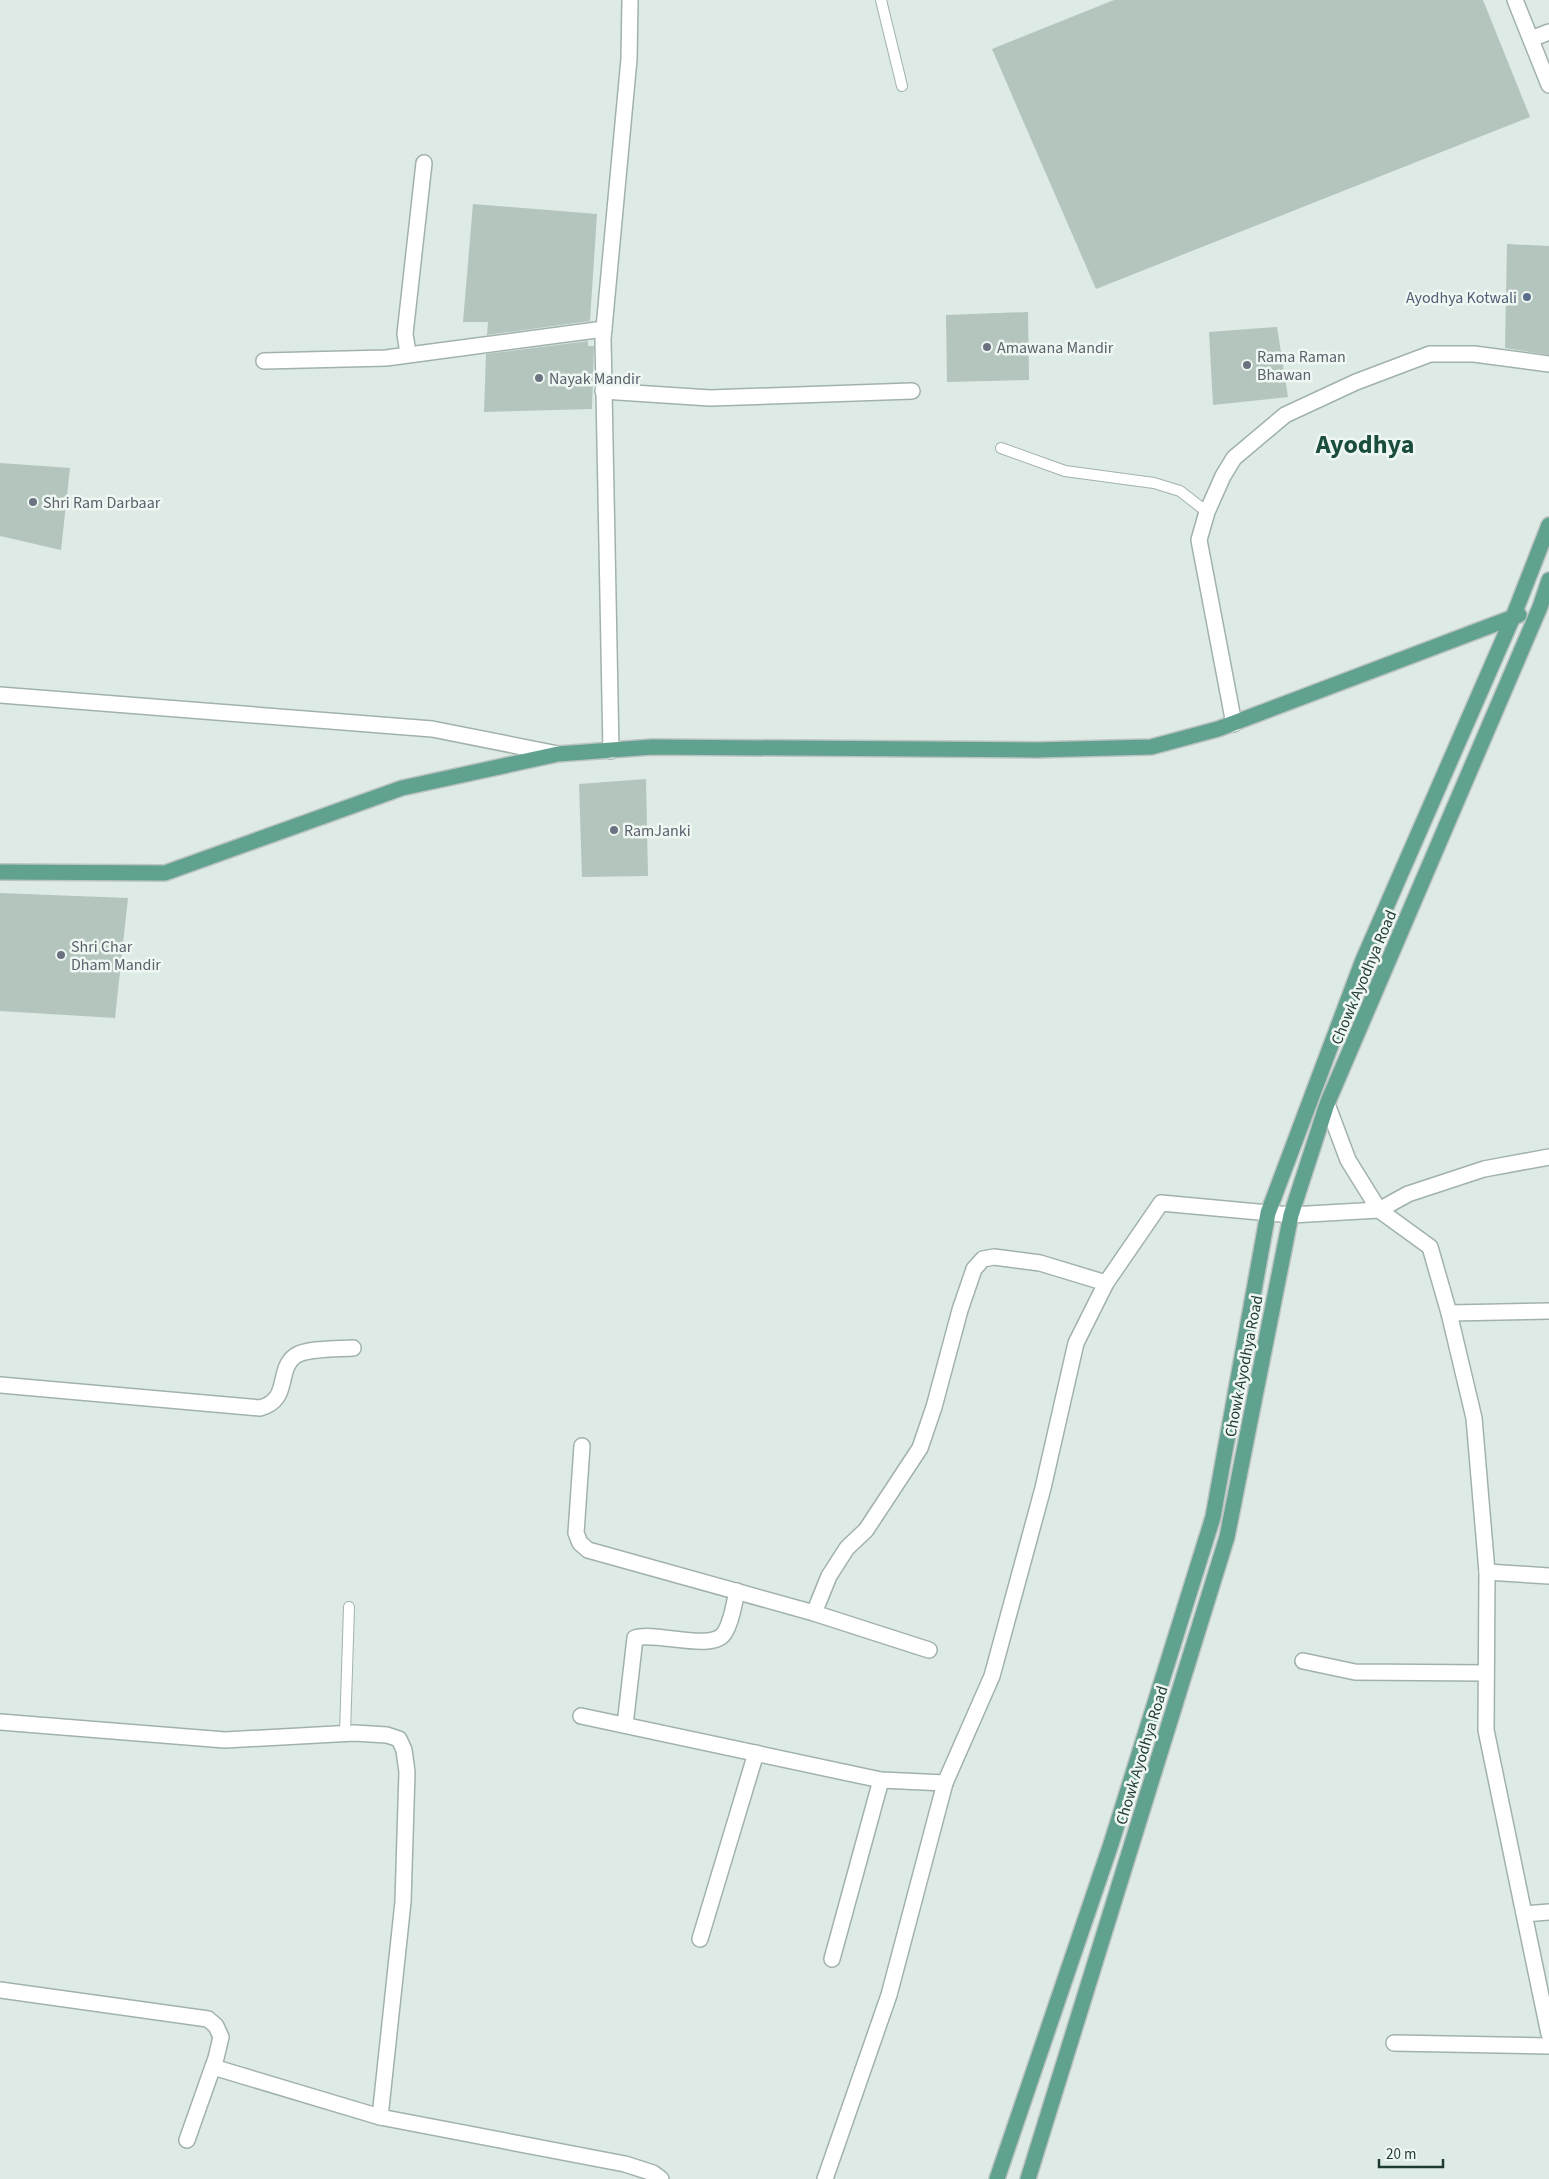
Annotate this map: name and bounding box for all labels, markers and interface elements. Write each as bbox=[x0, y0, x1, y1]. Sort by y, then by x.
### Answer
place label: Ayodhya Kotwali bbox=[1406, 287, 1517, 309]
marker: Ayodhya Kotwali bbox=[1521, 291, 1533, 303]
place label: Amawana Mandir bbox=[997, 337, 1114, 359]
marker: Amawana Mandir bbox=[981, 341, 993, 353]
place label: Rama Raman Bhawan bbox=[1257, 346, 1346, 386]
marker: Rama Raman Bhawan bbox=[1241, 359, 1253, 371]
place label: Nayak Mandir bbox=[549, 368, 641, 390]
marker: Nayak Mandir bbox=[533, 372, 545, 384]
district label: Ayodhya bbox=[1315, 426, 1414, 463]
place label: Shri Ram Darbaar bbox=[43, 492, 161, 514]
marker: Shri Ram Darbaar bbox=[27, 496, 39, 508]
place label: RamJanki bbox=[624, 820, 691, 842]
marker: RamJanki bbox=[608, 824, 620, 836]
street label: Chowk Ayodhya Road bbox=[1326, 907, 1402, 1048]
place label: Shri Char Dham Mandir bbox=[71, 936, 161, 976]
marker: Shri Char Dham Mandir bbox=[55, 949, 67, 961]
street label: Chowk Ayodhya Road bbox=[1219, 1293, 1269, 1439]
street label: Chowk Ayodhya Road bbox=[1110, 1683, 1174, 1827]
scale bar bbox=[1379, 2136, 1443, 2168]
text: 20 m bbox=[1386, 2144, 1416, 2165]

